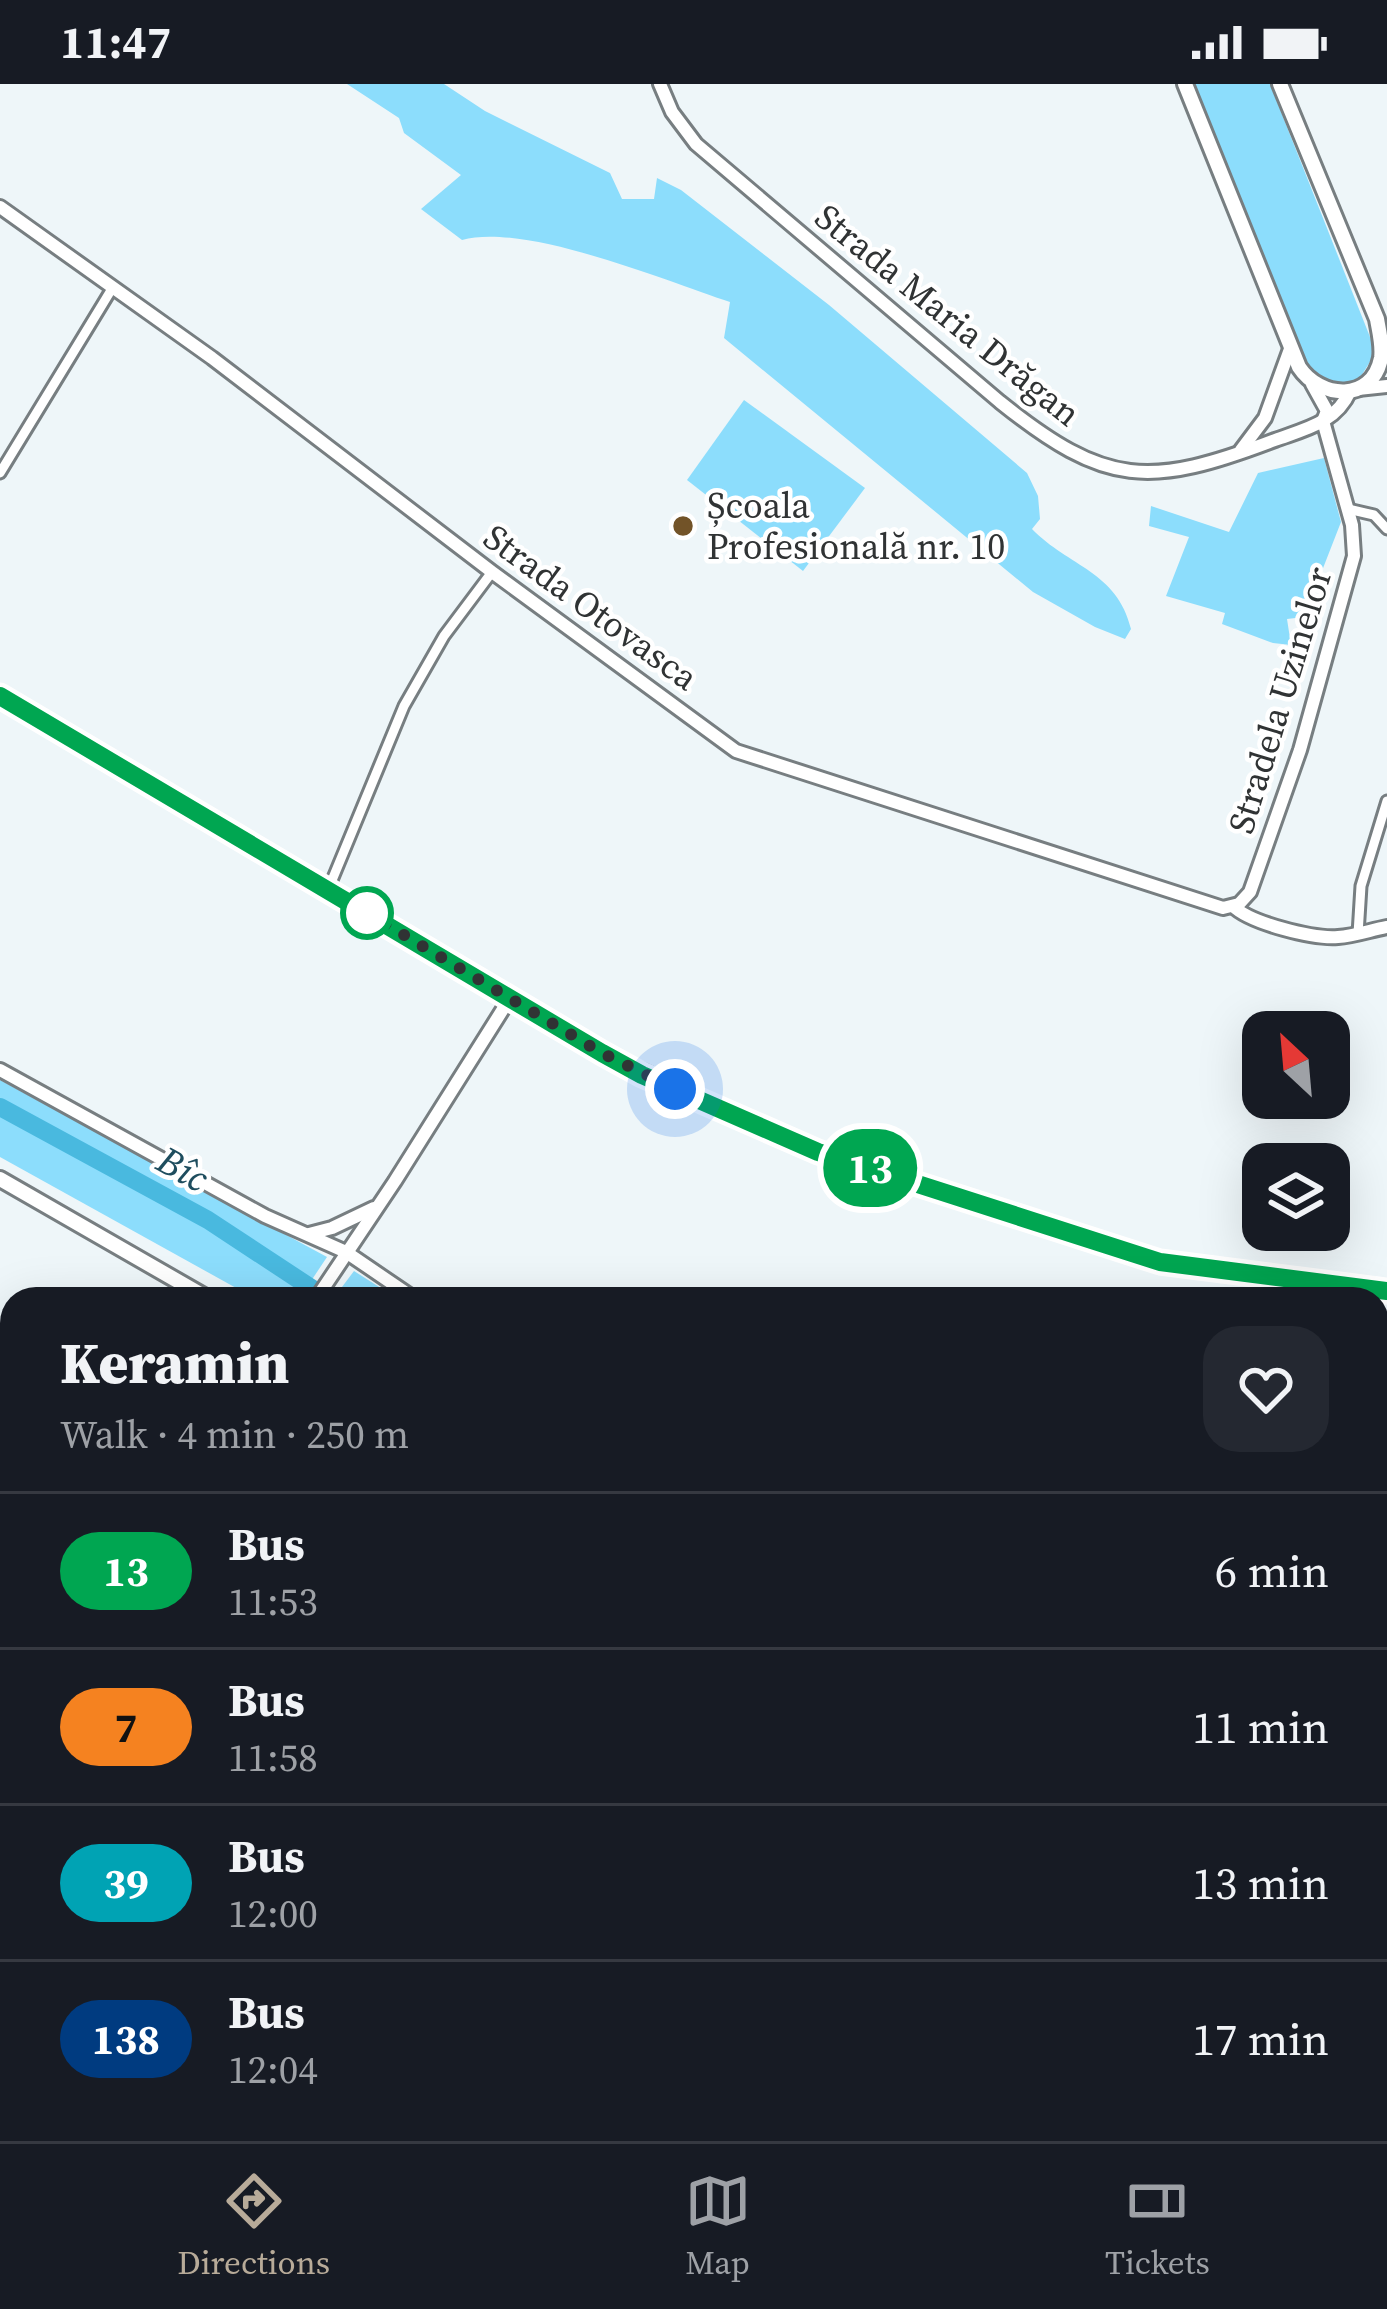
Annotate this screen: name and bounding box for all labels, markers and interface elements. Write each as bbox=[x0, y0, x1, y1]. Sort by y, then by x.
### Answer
text: 11:47 bbox=[60, 11, 171, 73]
street label: Strada Maria Drăgan bbox=[805, 193, 1091, 437]
place label: Școala Profesională nr. 10 bbox=[707, 481, 1005, 571]
street label: Strada Otovasca bbox=[474, 513, 709, 702]
marker: Școala Profesională nr. 10 bbox=[670, 513, 696, 539]
street label: Stradela Uzinelor bbox=[1216, 561, 1344, 839]
unlabelled marker bbox=[342, 888, 392, 938]
north arrow bbox=[1242, 1011, 1350, 1119]
map controls bbox=[1242, 1011, 1350, 1251]
your location bbox=[645, 1059, 705, 1119]
line badge: 13 bbox=[816, 1129, 924, 1207]
water label: Bîc bbox=[147, 1133, 218, 1205]
text: 13 bbox=[847, 1139, 893, 1197]
button: layers bbox=[1242, 1143, 1350, 1251]
text: Keramin bbox=[60, 1324, 289, 1402]
button: heart bbox=[1203, 1326, 1329, 1452]
text: Walk · 4 min · 250 m bbox=[60, 1408, 409, 1461]
text: Bus bbox=[228, 1513, 305, 1575]
text: 6 min bbox=[1215, 1540, 1329, 1602]
text: 13 bbox=[103, 1542, 149, 1600]
text: 11:53 bbox=[228, 1575, 318, 1628]
text: Bus bbox=[228, 1669, 305, 1731]
text: 11 min bbox=[1192, 1696, 1329, 1758]
text: 7 bbox=[115, 1698, 137, 1756]
text: 11:58 bbox=[228, 1731, 318, 1784]
text: Bus bbox=[228, 1825, 305, 1887]
text: 13 min bbox=[1192, 1852, 1329, 1914]
text: 39 bbox=[103, 1854, 149, 1912]
text: 12:00 bbox=[228, 1887, 318, 1940]
text: Bus bbox=[228, 1981, 305, 2043]
text: 17 min bbox=[1192, 2008, 1329, 2070]
text: 138 bbox=[92, 2010, 160, 2068]
text: 12:04 bbox=[228, 2043, 318, 2096]
tab: Directions bbox=[177, 2168, 330, 2285]
tab: Map bbox=[685, 2168, 751, 2285]
tab: Tickets bbox=[1105, 2168, 1210, 2285]

